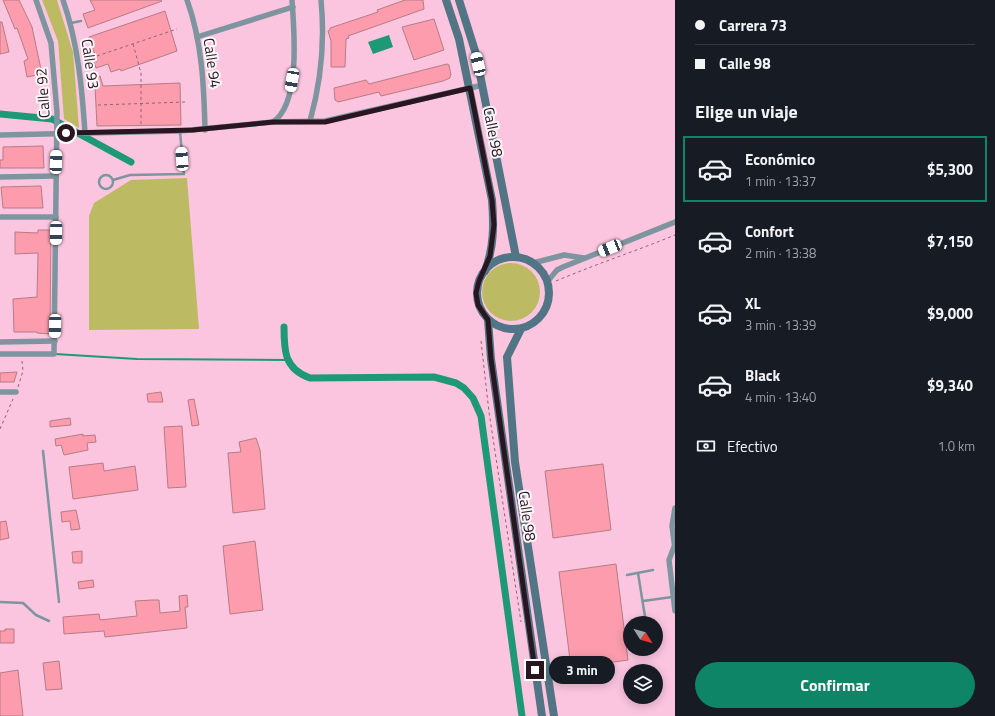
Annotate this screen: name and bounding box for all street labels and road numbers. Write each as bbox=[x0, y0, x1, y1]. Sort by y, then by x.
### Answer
street label: Calle 94 bbox=[198, 36, 227, 89]
street label: Calle 93 bbox=[76, 37, 105, 90]
street label: Calle 92 bbox=[29, 67, 56, 119]
street label: Calle 98 bbox=[477, 105, 510, 159]
street label: Calle 98 bbox=[513, 489, 542, 542]

